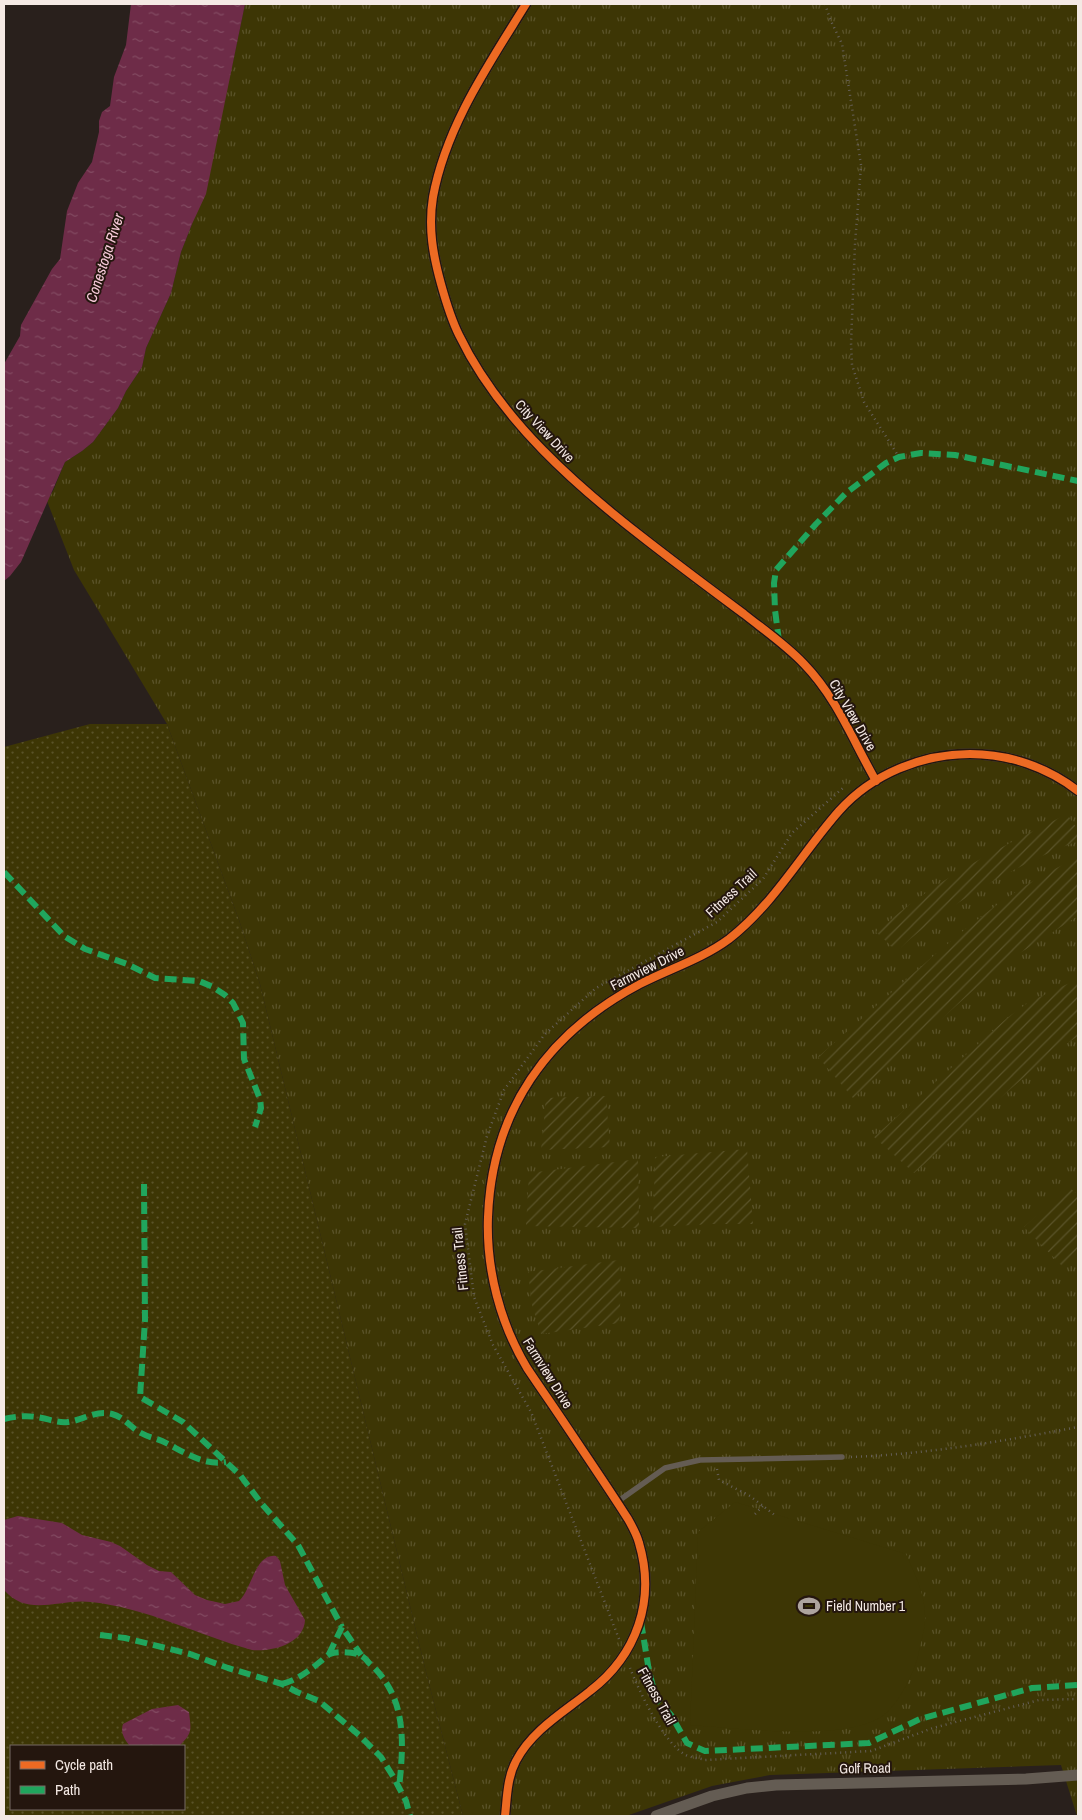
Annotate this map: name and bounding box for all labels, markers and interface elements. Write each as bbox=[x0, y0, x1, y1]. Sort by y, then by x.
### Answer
water label: Conestoga River bbox=[80, 210, 129, 305]
street label: City View Drive bbox=[511, 396, 579, 466]
street label: City View Drive bbox=[825, 676, 881, 754]
street label: Fitness Trail bbox=[702, 865, 760, 921]
street label: Farmview Drive bbox=[607, 942, 687, 994]
street label: Fitness Trail bbox=[448, 1227, 472, 1291]
street label: Farmview Drive bbox=[519, 1334, 577, 1412]
sports icon: Field Number 1 bbox=[796, 1593, 822, 1619]
place label: Field Number 1 bbox=[826, 1597, 906, 1615]
street label: Fitness Trail bbox=[634, 1664, 680, 1728]
legend bbox=[10, 1745, 185, 1810]
text: Cycle path bbox=[55, 1754, 113, 1775]
street label: Golf Road bbox=[839, 1759, 891, 1777]
text: Path bbox=[55, 1779, 80, 1800]

